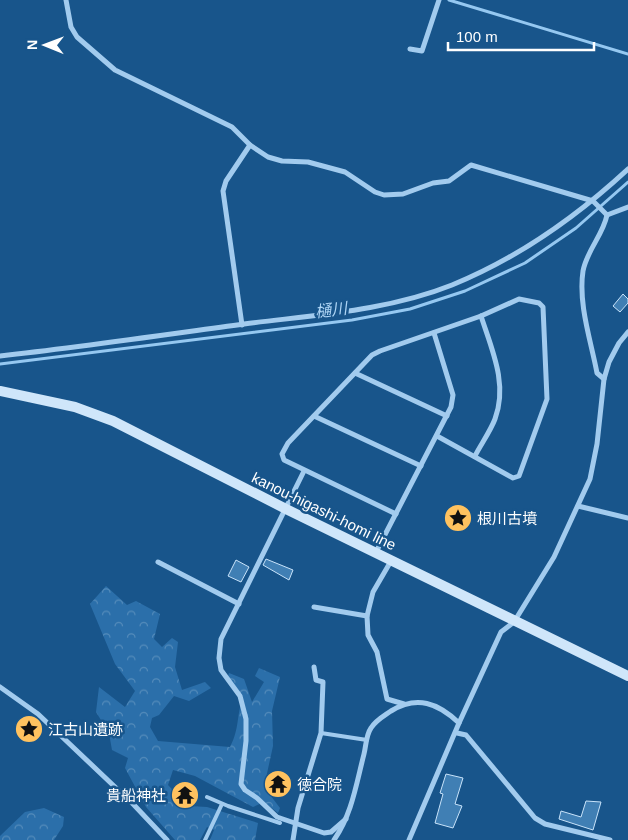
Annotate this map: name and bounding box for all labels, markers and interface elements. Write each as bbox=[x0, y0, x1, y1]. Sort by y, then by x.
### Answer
north arrow bbox=[20, 20, 70, 70]
scale bar bbox=[448, 20, 594, 52]
text: 100 m bbox=[456, 28, 498, 45]
text: N bbox=[24, 40, 40, 50]
water label: 樋川 bbox=[314, 299, 350, 320]
street label: kanou-higashi-homi line bbox=[249, 469, 399, 553]
place icon: 根川古墳 bbox=[443, 503, 473, 533]
place label: 根川古墳 bbox=[477, 510, 537, 527]
place icon: 江古山遺跡 bbox=[14, 714, 44, 744]
place label: 江古山遺跡 bbox=[48, 721, 123, 738]
temple icon: 徳合院 bbox=[263, 769, 293, 799]
place label: 徳合院 bbox=[297, 776, 342, 793]
temple icon: 貴船神社 bbox=[170, 780, 200, 810]
place label: 貴船神社 bbox=[106, 787, 166, 804]

